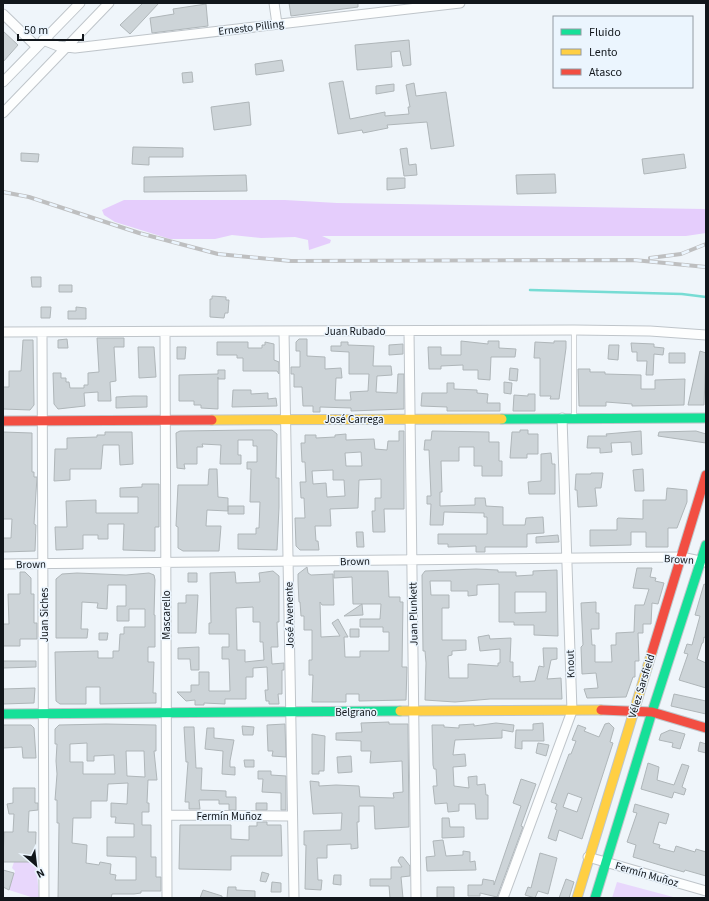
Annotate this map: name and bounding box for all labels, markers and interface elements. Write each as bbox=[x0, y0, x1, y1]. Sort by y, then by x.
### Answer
scale bar bbox=[18, 16, 83, 42]
street label: Ernesto Pilling bbox=[217, 16, 285, 39]
legend bbox=[553, 16, 693, 88]
text: 50 m bbox=[24, 22, 48, 39]
text: Fluido bbox=[589, 24, 621, 41]
text: Lento bbox=[589, 44, 618, 61]
text: Atasco bbox=[589, 64, 622, 81]
street label: Juan Rubado bbox=[325, 324, 385, 339]
street label: José Carrega bbox=[324, 412, 384, 427]
street label: Brown bbox=[663, 551, 694, 568]
street label: Brown bbox=[340, 554, 370, 569]
street label: Brown bbox=[16, 557, 46, 572]
street label: José Avenente bbox=[281, 581, 298, 648]
street label: Juan Plunkett bbox=[405, 582, 422, 646]
street label: Juan Siches bbox=[37, 587, 52, 642]
street label: Mascarello bbox=[159, 590, 174, 640]
street label: Knout bbox=[563, 649, 578, 678]
street label: Vélez Sarsfield bbox=[625, 652, 658, 720]
street label: Belgrano bbox=[335, 705, 377, 720]
street label: Fermín Muñoz bbox=[196, 809, 262, 824]
north arrow bbox=[16, 845, 56, 885]
street label: Fermín Muñoz bbox=[613, 858, 681, 891]
text: N bbox=[34, 865, 47, 882]

